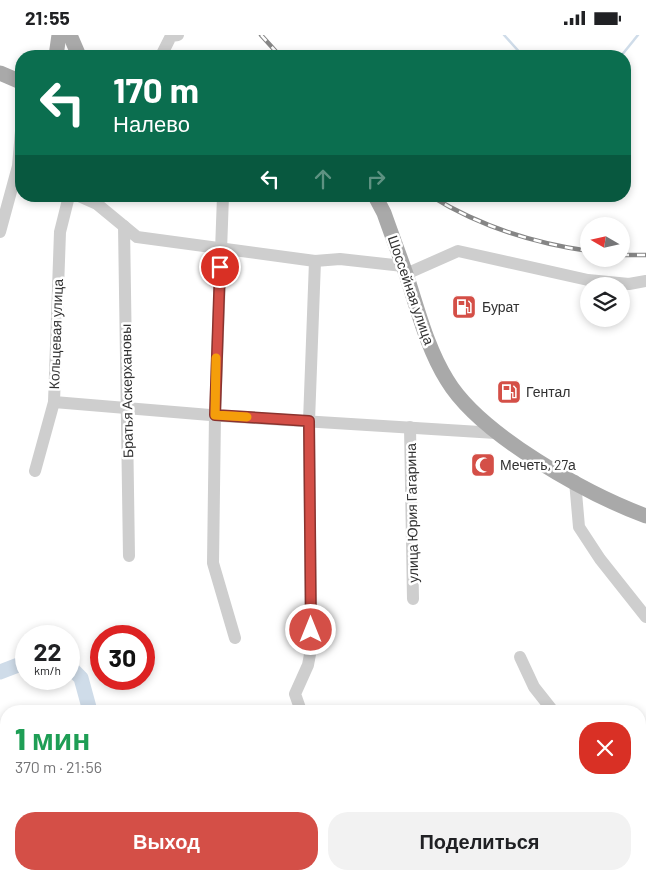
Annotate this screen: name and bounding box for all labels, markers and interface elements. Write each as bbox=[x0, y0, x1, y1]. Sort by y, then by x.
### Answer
text: 21:55 bbox=[25, 6, 70, 29]
text: 170 m bbox=[113, 68, 199, 110]
icon: left bbox=[30, 70, 95, 135]
text: Налево bbox=[113, 110, 190, 136]
icon: left bbox=[256, 165, 284, 193]
icon: ahead bbox=[309, 165, 337, 193]
icon: right bbox=[362, 165, 390, 193]
north arrow bbox=[580, 217, 630, 267]
map controls bbox=[580, 217, 630, 327]
street label: Шоссейная улица bbox=[385, 233, 438, 347]
pin bbox=[199, 246, 241, 288]
icon: arrive bbox=[206, 253, 234, 281]
button: layers bbox=[580, 277, 630, 327]
street label: Кольцевая улица bbox=[45, 278, 66, 390]
fuel station icon: Бурат bbox=[451, 294, 477, 320]
place label: Бурат bbox=[482, 298, 520, 315]
street label: Братья Аскерхановы bbox=[117, 324, 136, 458]
fuel station icon: Гентал bbox=[496, 379, 522, 405]
place label: Гентал bbox=[526, 383, 570, 400]
street label: улица Юрия Гагарина bbox=[402, 443, 421, 583]
mosque icon: Мечеть, 27а bbox=[470, 452, 496, 478]
place label: Мечеть, 27а bbox=[500, 456, 576, 473]
position arrow bbox=[284, 603, 336, 655]
speed limit sign: 30 bbox=[90, 625, 155, 690]
text: 22 bbox=[33, 636, 62, 666]
text: km/h bbox=[34, 663, 61, 677]
text: 1 мин bbox=[15, 720, 90, 756]
button: close bbox=[579, 722, 631, 774]
text: 370 m · 21:56 bbox=[15, 757, 102, 776]
button: Выход bbox=[15, 812, 318, 870]
button: Поделиться bbox=[328, 812, 631, 870]

